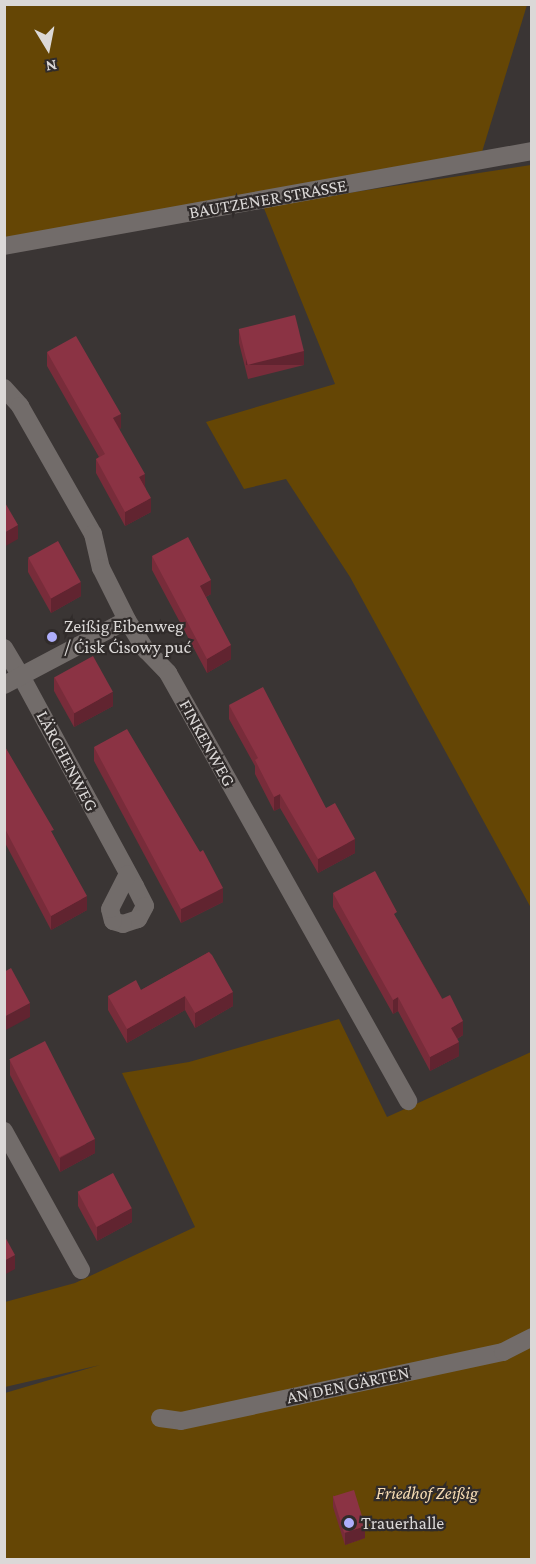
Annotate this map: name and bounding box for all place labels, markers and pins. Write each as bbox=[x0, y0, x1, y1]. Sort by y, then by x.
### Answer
place label: Zeißig Eibenweg / Ćisk Ćisowy puć bbox=[64, 616, 191, 658]
marker: Zeißig Eibenweg / Ćisk Ćisowy puć bbox=[45, 630, 59, 644]
place label: Trauerhalle bbox=[361, 1512, 444, 1534]
marker: Trauerhalle bbox=[342, 1516, 356, 1530]

